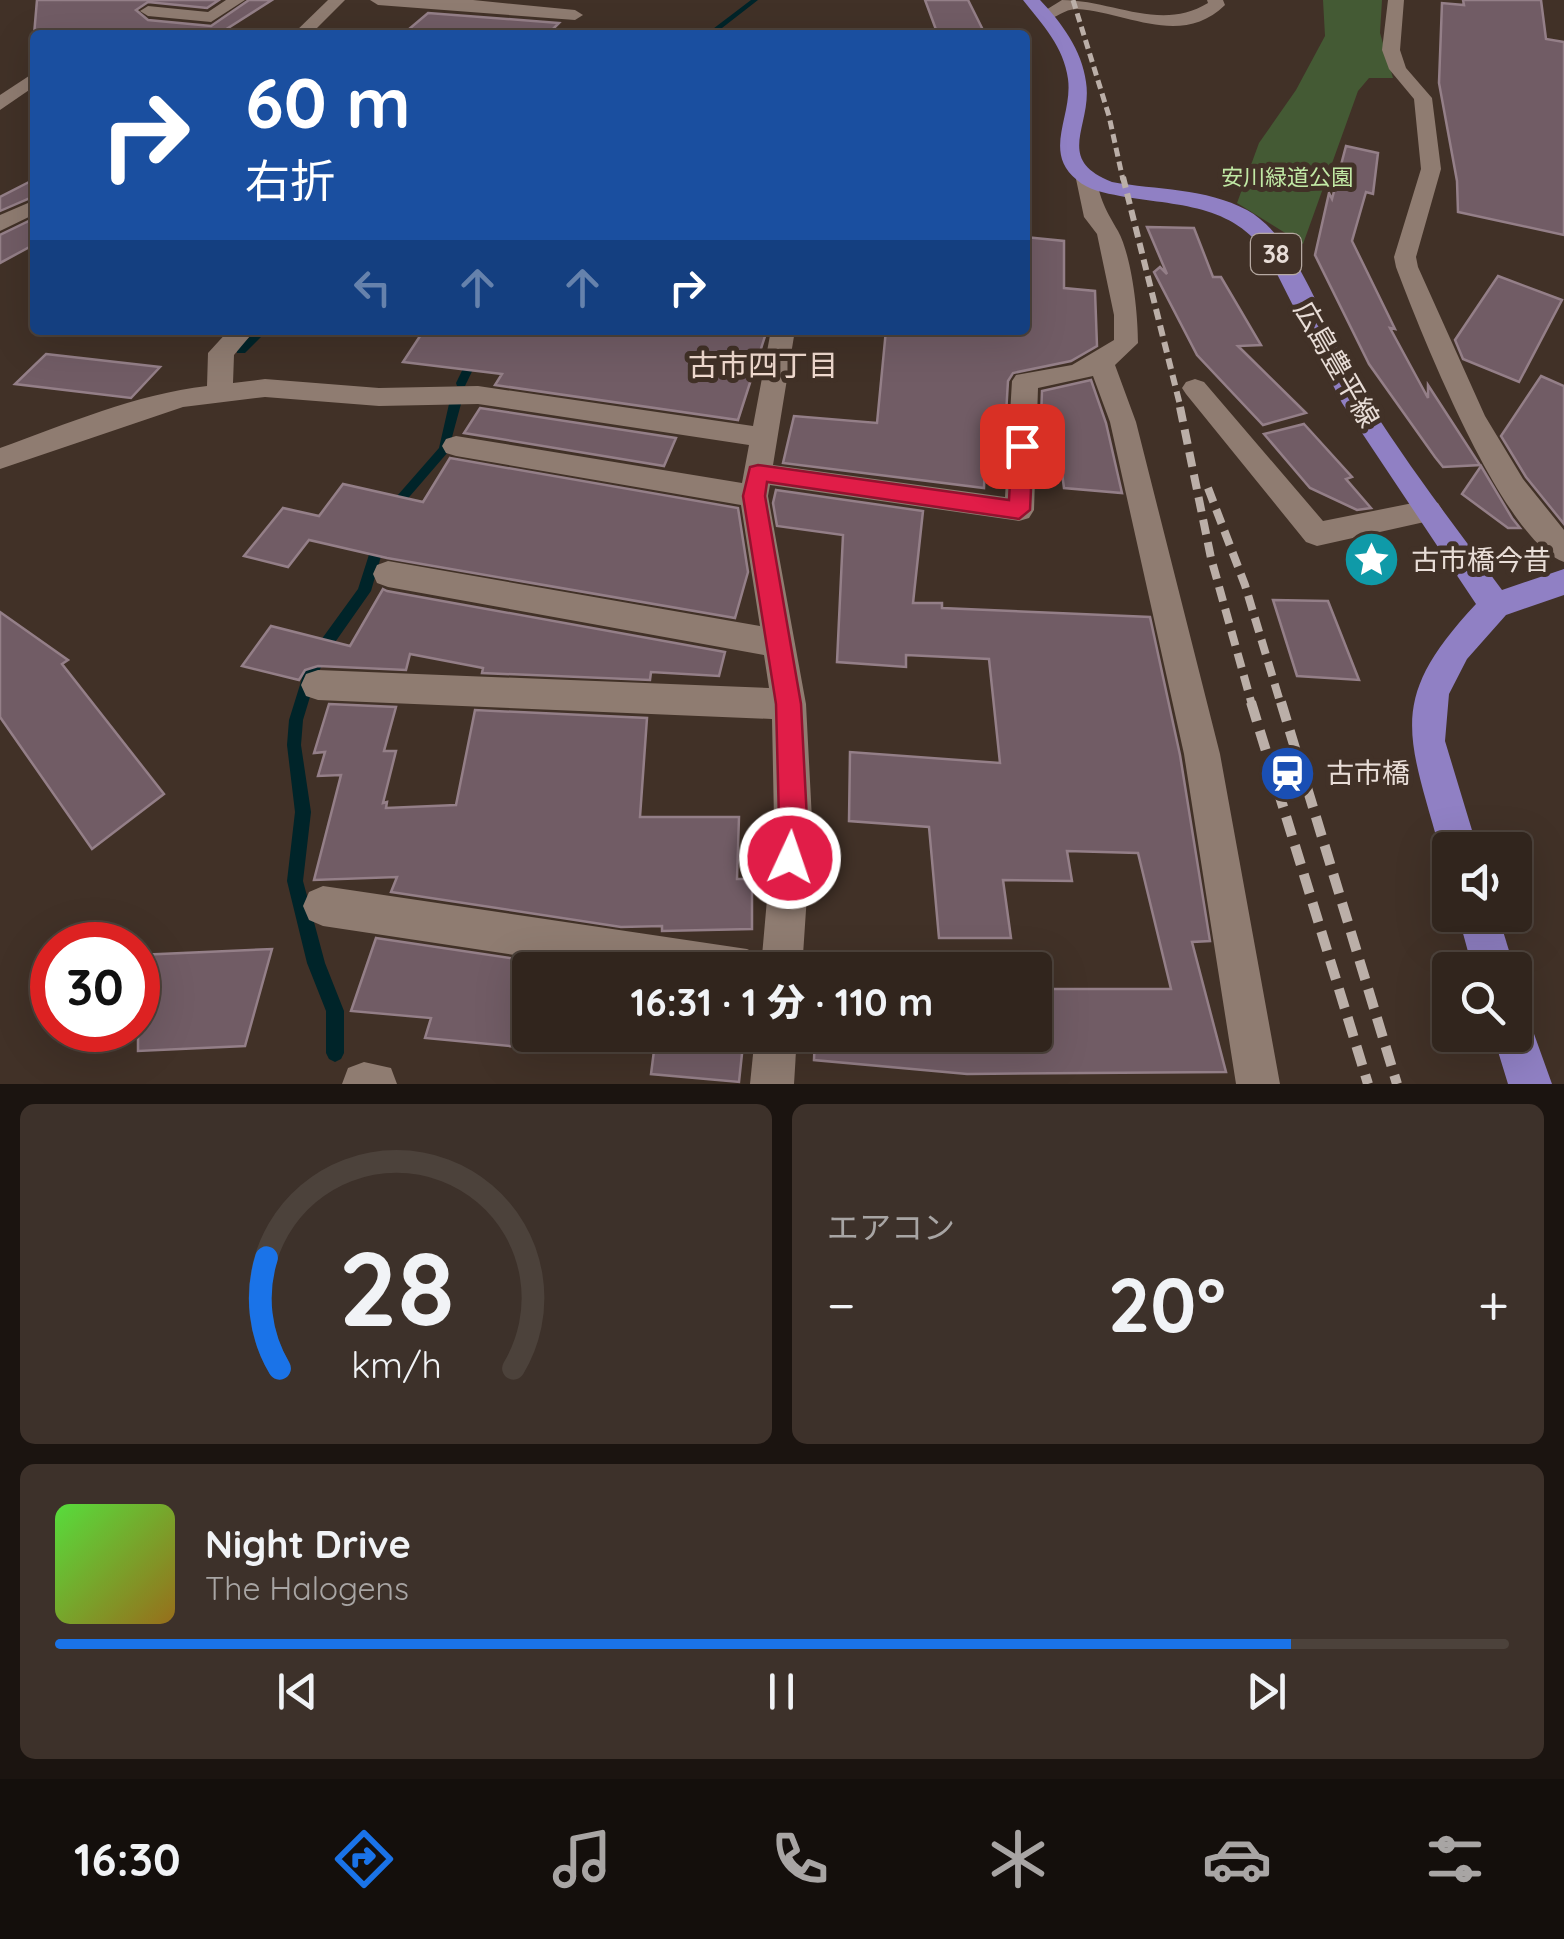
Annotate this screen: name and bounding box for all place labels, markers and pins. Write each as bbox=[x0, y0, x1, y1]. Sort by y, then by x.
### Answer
pin bbox=[980, 404, 1065, 489]
place icon: 古市橋今昔 bbox=[1342, 530, 1402, 590]
place label: 古市橋今昔 bbox=[1411, 542, 1551, 577]
station icon: 古市橋 bbox=[1257, 743, 1317, 803]
place label: 古市橋 bbox=[1326, 755, 1410, 790]

